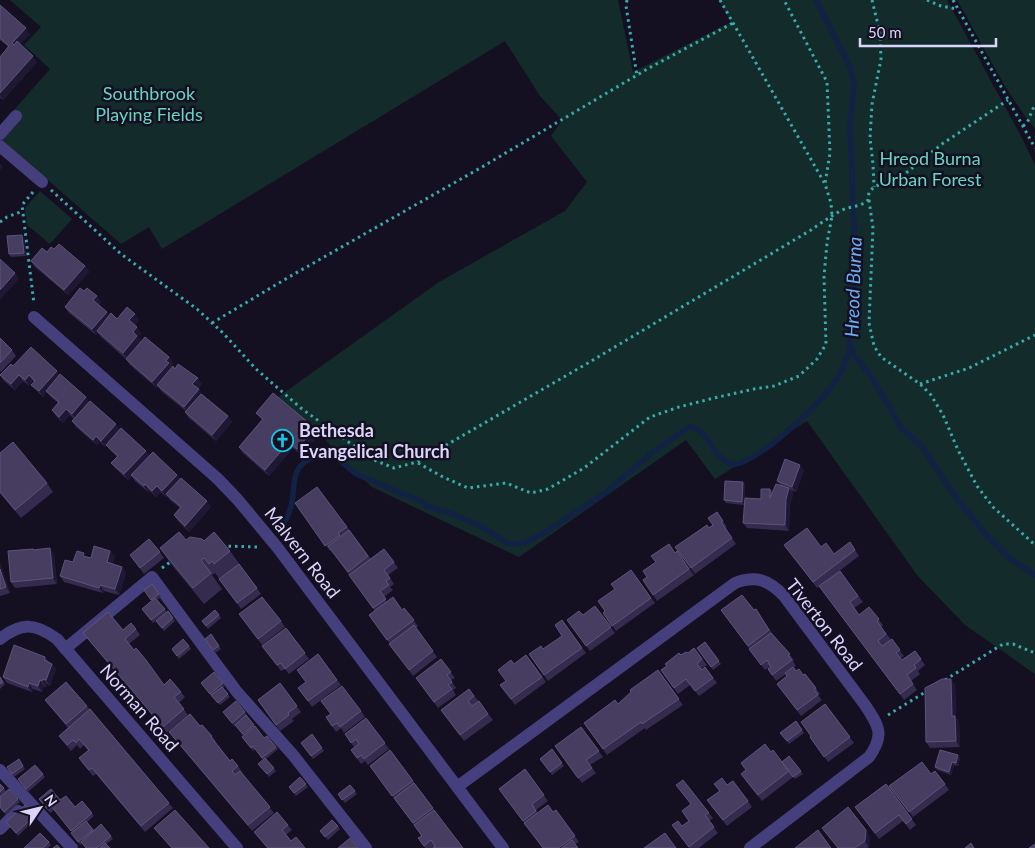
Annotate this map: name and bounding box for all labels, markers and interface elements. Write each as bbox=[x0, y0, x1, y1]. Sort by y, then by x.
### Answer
scale bar bbox=[860, 15, 996, 47]
text: 50 m bbox=[868, 23, 902, 41]
park label: Southbrook Playing Fields bbox=[95, 82, 203, 125]
park label: Hreod Burna Urban Forest bbox=[879, 147, 982, 190]
water label: Hreod Burna bbox=[839, 236, 866, 338]
place label: Bethesda Evangelical Church bbox=[299, 419, 450, 462]
church icon: Bethesda Evangelical Church bbox=[271, 429, 295, 453]
street label: Malvern Road bbox=[260, 503, 345, 602]
street label: Tiverton Road bbox=[782, 574, 868, 675]
street label: Norman Road bbox=[96, 659, 184, 756]
north arrow bbox=[15, 783, 65, 833]
text: N bbox=[41, 791, 61, 810]

